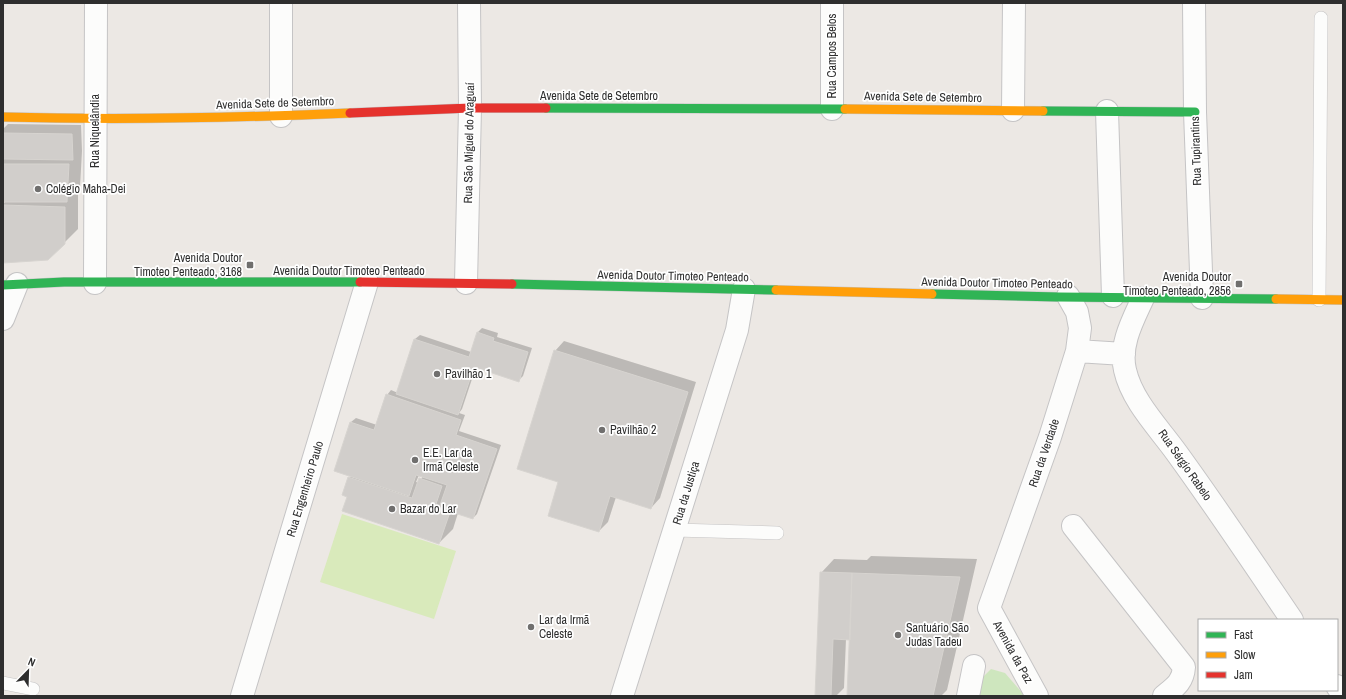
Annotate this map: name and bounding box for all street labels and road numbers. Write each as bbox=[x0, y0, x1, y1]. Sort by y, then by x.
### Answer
street label: Rua Campos Belos bbox=[824, 14, 840, 98]
street label: Rua São Miguel do Araguaí bbox=[460, 82, 478, 204]
street label: Avenida Sete de Setembro bbox=[539, 88, 658, 104]
street label: Avenida Sete de Setembro bbox=[863, 88, 982, 106]
street label: Avenida Sete de Setembro bbox=[215, 93, 334, 113]
street label: Rua Niquelândia bbox=[87, 94, 103, 168]
street label: Rua Tupirantins bbox=[1187, 116, 1205, 186]
street label: Avenida Doutor Timoteo Penteado bbox=[272, 263, 425, 279]
street label: Avenida Doutor Timoteo Penteado bbox=[596, 267, 749, 285]
street label: Avenida Doutor Timoteo Penteado bbox=[920, 274, 1073, 292]
street label: Rua da Verdade bbox=[1025, 417, 1063, 489]
street label: Rua Sérgio Rabelo bbox=[1154, 426, 1216, 504]
street label: Rua Engenheiro Paulo bbox=[283, 439, 327, 539]
street label: Rua da Justiça bbox=[669, 459, 703, 527]
street label: Avenida da Paz bbox=[989, 617, 1037, 686]

